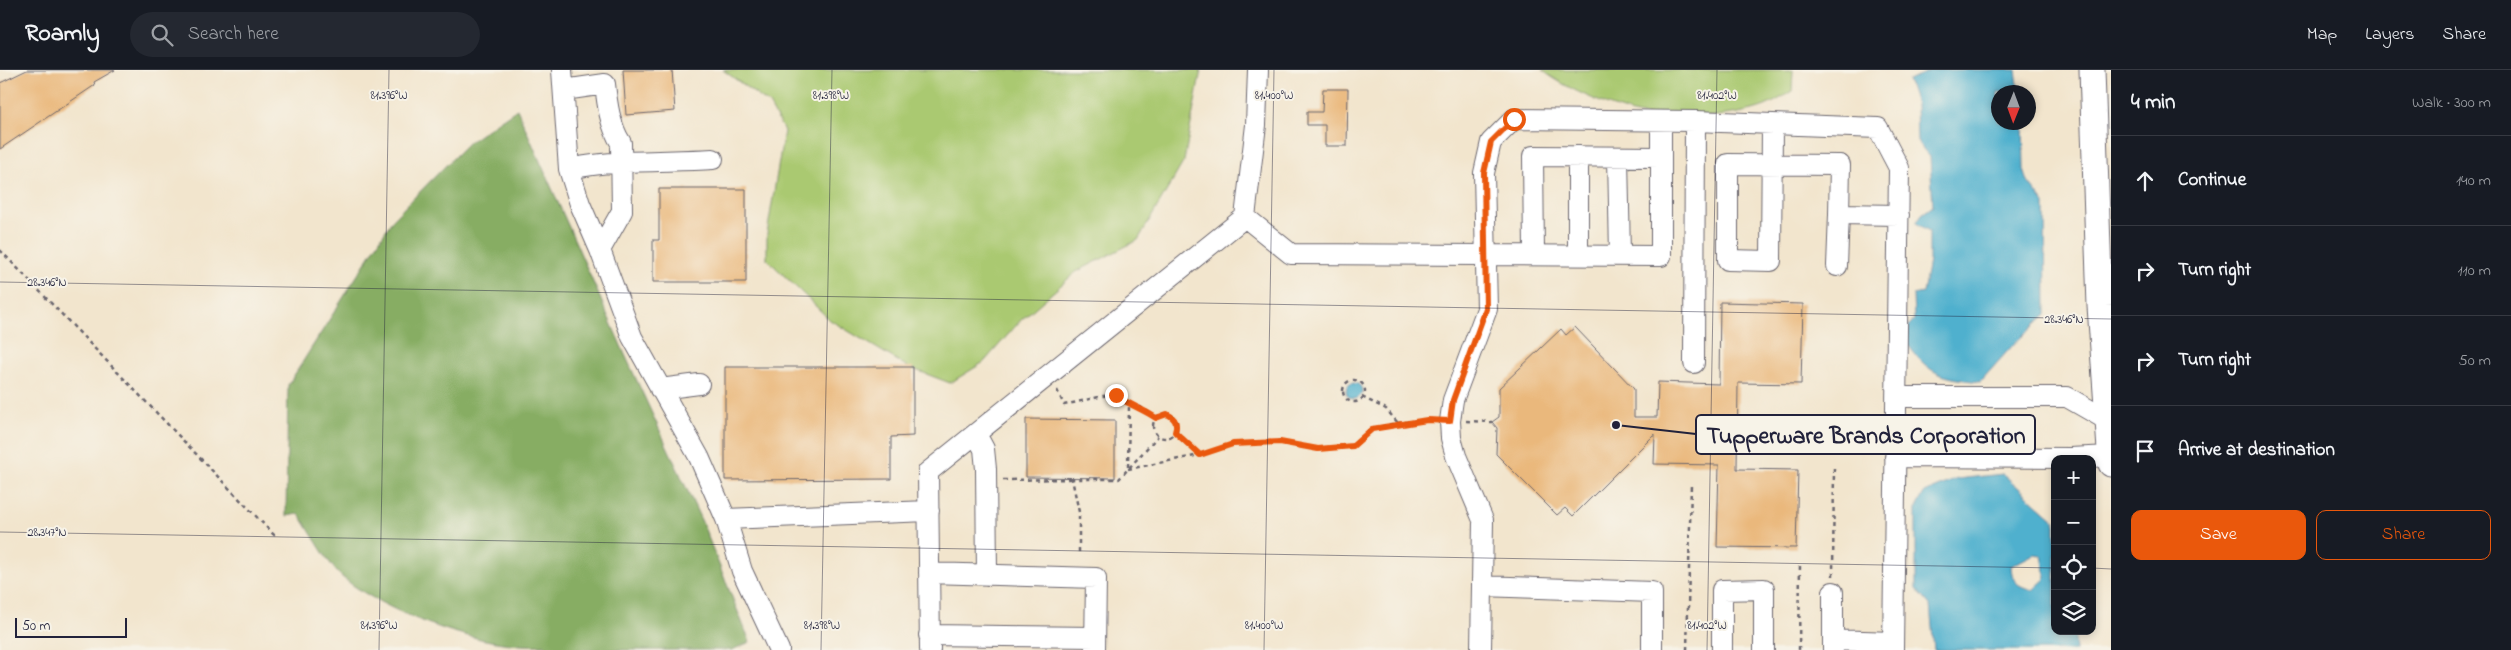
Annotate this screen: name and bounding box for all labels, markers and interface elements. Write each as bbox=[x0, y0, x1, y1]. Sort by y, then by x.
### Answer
search box bbox=[130, 12, 480, 57]
text: Roamly bbox=[25, 17, 100, 52]
icon: search bbox=[148, 21, 176, 49]
text: Search here bbox=[188, 21, 279, 48]
text: Map bbox=[2307, 22, 2337, 48]
text: Layers bbox=[2365, 22, 2415, 48]
text: Share bbox=[2443, 22, 2486, 48]
north arrow bbox=[1991, 85, 2036, 130]
text: 81.396°W bbox=[370, 87, 408, 105]
text: 81.398°W bbox=[813, 87, 849, 105]
text: 81.400°W bbox=[1255, 87, 1293, 105]
text: 81.402°W bbox=[1697, 87, 1737, 105]
text: 4 min bbox=[2131, 88, 2175, 118]
text: Walk · 300 m bbox=[2412, 91, 2491, 115]
route start bbox=[1503, 108, 1526, 131]
icon: ahead bbox=[2131, 167, 2159, 195]
text: Continue bbox=[2178, 167, 2246, 194]
text: 140 m bbox=[2456, 169, 2491, 193]
icon: right bbox=[2131, 257, 2159, 285]
text: Turn right bbox=[2178, 257, 2251, 284]
text: 110 m bbox=[2457, 259, 2491, 283]
text: 28.346°N bbox=[27, 274, 67, 292]
text: 28.346°N bbox=[2044, 311, 2084, 329]
icon: right bbox=[2131, 347, 2159, 375]
text: Turn right bbox=[2178, 347, 2251, 374]
text: 50 m bbox=[2459, 349, 2491, 373]
route end bbox=[1105, 384, 1128, 407]
callout: Tupperware Brands Corporation bbox=[1696, 415, 2035, 454]
text: Tupperware Brands Corporation bbox=[1707, 420, 2026, 455]
icon: arrive bbox=[2131, 437, 2159, 465]
text: Arrive at destination bbox=[2178, 437, 2335, 464]
map controls bbox=[2051, 455, 2096, 635]
button: + bbox=[2051, 455, 2096, 500]
button: − bbox=[2051, 500, 2096, 545]
button: Save bbox=[2131, 510, 2306, 560]
button: Share bbox=[2316, 510, 2491, 560]
text: 28.347°N bbox=[27, 524, 67, 542]
button: locate bbox=[2051, 545, 2096, 590]
button: layers bbox=[2051, 590, 2096, 635]
scale bar bbox=[15, 615, 128, 638]
text: 50 m bbox=[22, 616, 50, 637]
text: 81.396°W bbox=[360, 617, 398, 635]
text: 81.398°W bbox=[804, 617, 840, 635]
text: 81.400°W bbox=[1245, 617, 1283, 635]
text: 81.402°W bbox=[1687, 617, 1727, 635]

